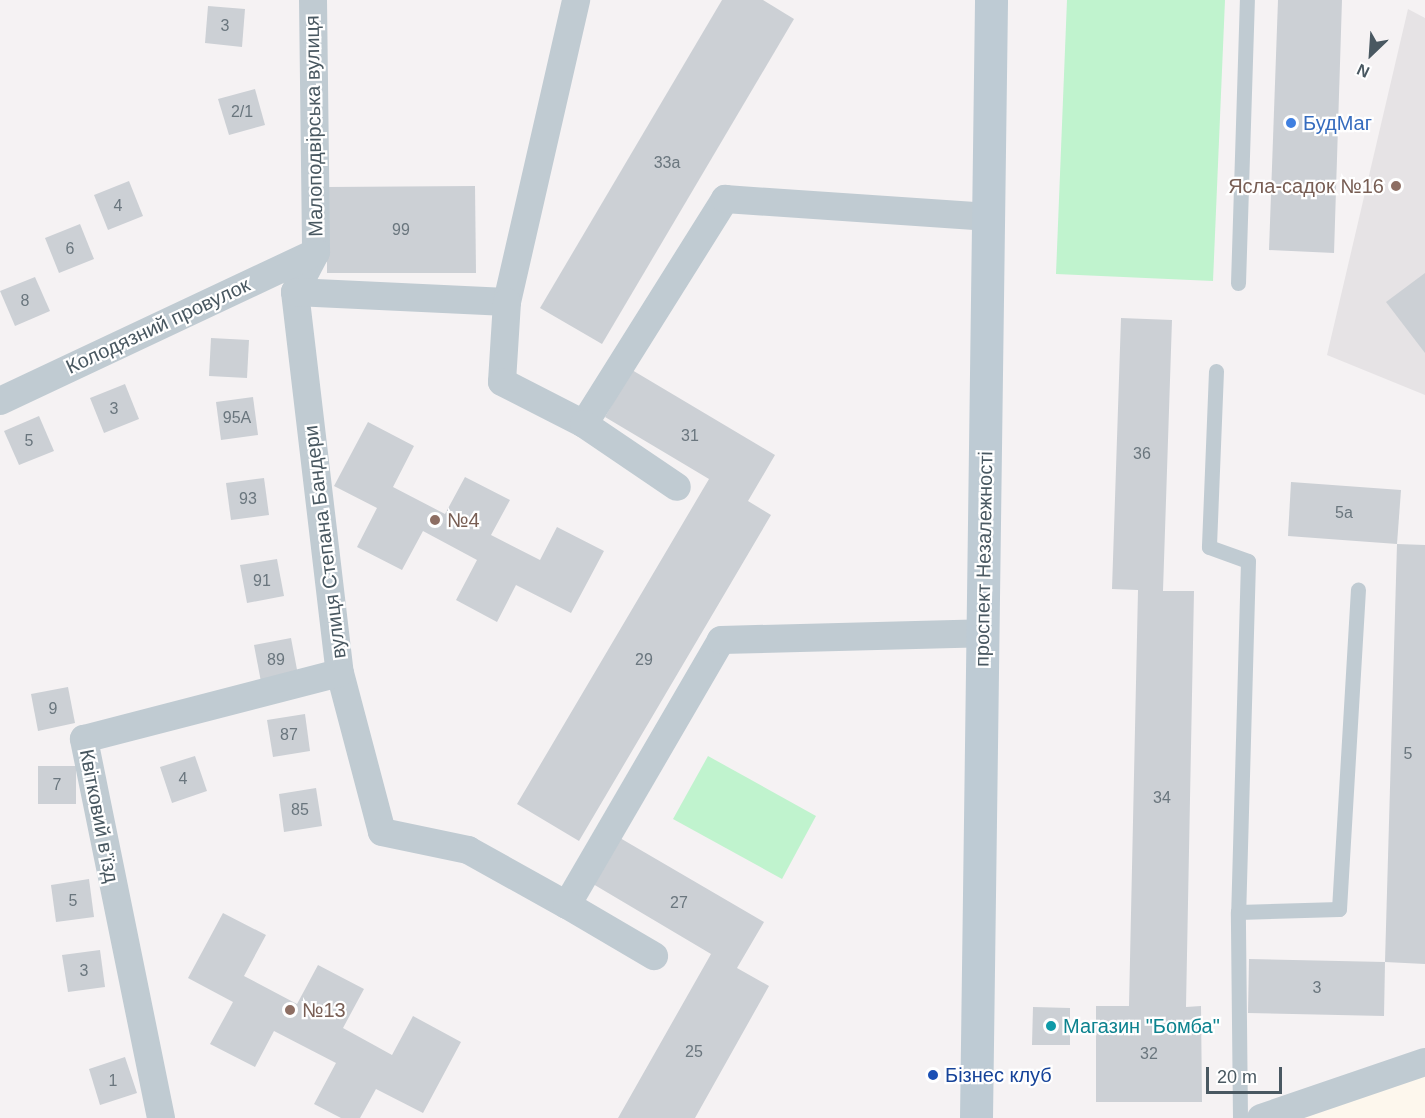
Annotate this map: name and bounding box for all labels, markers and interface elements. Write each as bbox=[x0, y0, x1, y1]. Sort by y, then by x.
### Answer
street label: Малоподвірська вулиця bbox=[300, 15, 328, 237]
house number: 3 bbox=[221, 16, 229, 36]
north arrow bbox=[1341, 24, 1401, 84]
text: N bbox=[1354, 61, 1372, 81]
house number: 2/1 bbox=[231, 102, 253, 122]
place label: БудМаг bbox=[1303, 111, 1372, 135]
marker: БудМаг bbox=[1284, 116, 1298, 130]
house number: 33а bbox=[654, 153, 680, 173]
place label: Ясла-садок №16 bbox=[1228, 174, 1384, 198]
marker: Ясла-садок №16 bbox=[1389, 179, 1403, 193]
house number: 4 bbox=[114, 196, 122, 216]
house number: 99 bbox=[392, 220, 410, 240]
house number: 6 bbox=[66, 239, 74, 259]
street label: Колодязний провулок bbox=[62, 273, 254, 379]
house number: 8 bbox=[21, 291, 29, 311]
house number: 3 bbox=[110, 399, 118, 419]
house number: 95А bbox=[223, 408, 251, 428]
street label: вулиця Степана Бандери bbox=[299, 424, 351, 660]
house number: 31 bbox=[681, 426, 699, 446]
house number: 5 bbox=[25, 431, 33, 451]
house number: 36 bbox=[1133, 444, 1151, 464]
street label: проспект Незалежності bbox=[970, 451, 998, 667]
house number: 93 bbox=[239, 489, 257, 509]
house number: 5а bbox=[1335, 503, 1353, 523]
place label: №4 bbox=[447, 508, 480, 532]
marker: №4 bbox=[428, 513, 442, 527]
house number: 91 bbox=[253, 571, 271, 591]
house number: 89 bbox=[267, 650, 285, 670]
house number: 29 bbox=[635, 650, 653, 670]
house number: 9 bbox=[49, 699, 57, 719]
house number: 87 bbox=[280, 725, 298, 745]
house number: 5 bbox=[1404, 744, 1412, 764]
street label: Квітковий в’їзд bbox=[74, 747, 124, 885]
house number: 4 bbox=[179, 769, 187, 789]
house number: 7 bbox=[53, 775, 61, 795]
house number: 34 bbox=[1153, 788, 1171, 808]
house number: 85 bbox=[291, 800, 309, 820]
house number: 5 bbox=[69, 891, 77, 911]
house number: 27 bbox=[670, 893, 688, 913]
house number: 3 bbox=[80, 961, 88, 981]
house number: 3 bbox=[1313, 978, 1321, 998]
place label: №13 bbox=[302, 998, 346, 1022]
marker: №13 bbox=[283, 1003, 297, 1017]
place label: Магазин "Бомба" bbox=[1063, 1014, 1220, 1038]
marker: Магазин "Бомба" bbox=[1044, 1019, 1058, 1033]
house number: 25 bbox=[685, 1042, 703, 1062]
house number: 32 bbox=[1140, 1044, 1158, 1064]
scale bar bbox=[1209, 1055, 1286, 1093]
place label: Бізнес клуб bbox=[945, 1063, 1052, 1087]
text: 20 m bbox=[1217, 1067, 1257, 1087]
marker: Бізнес клуб bbox=[926, 1068, 940, 1082]
house number: 1 bbox=[109, 1071, 117, 1091]

